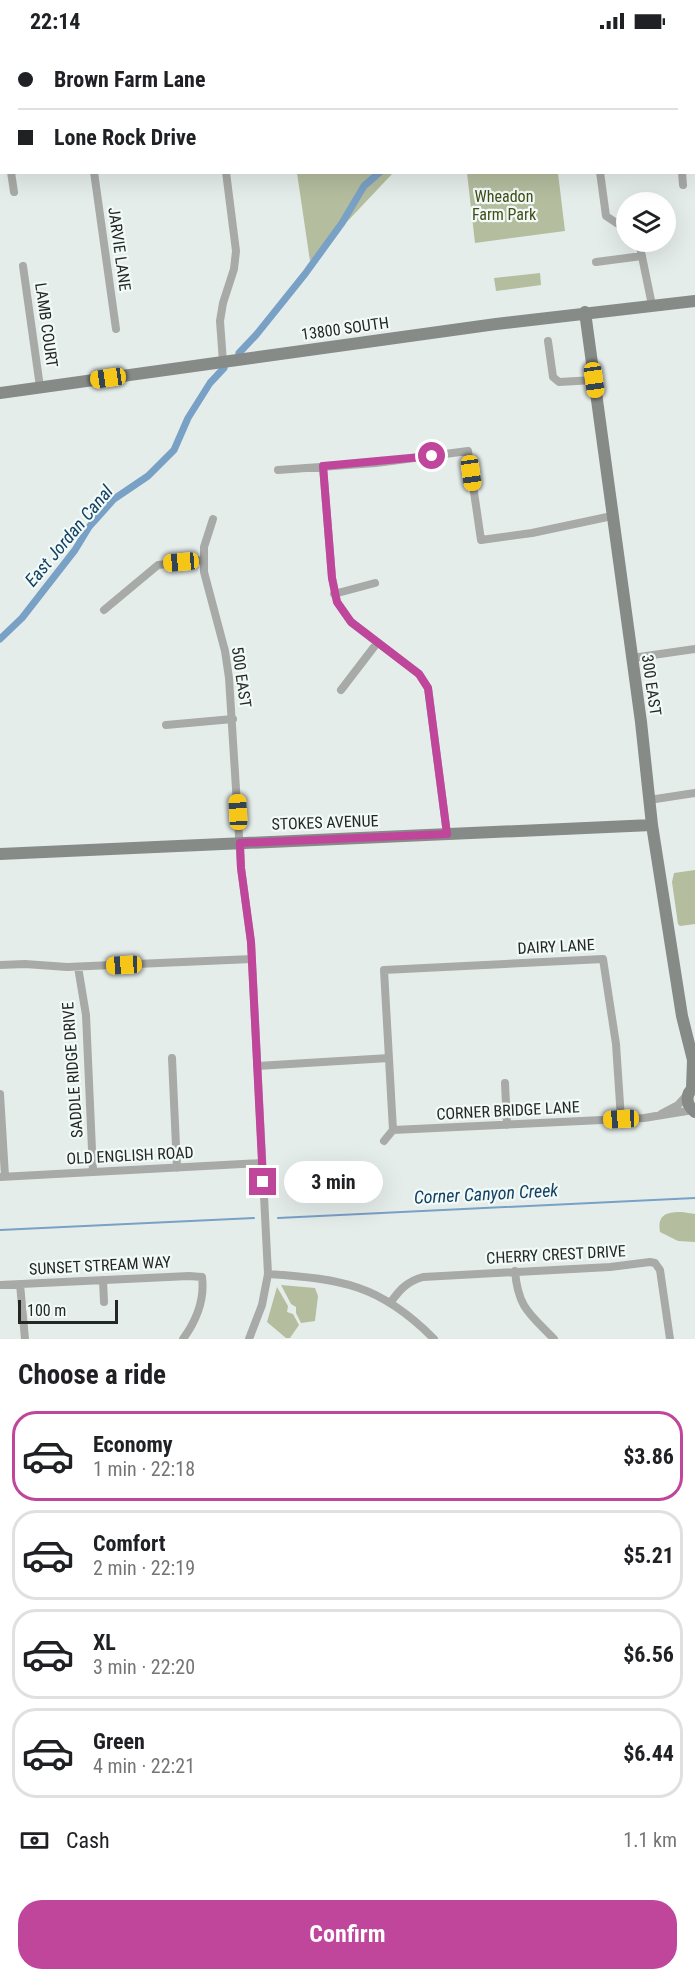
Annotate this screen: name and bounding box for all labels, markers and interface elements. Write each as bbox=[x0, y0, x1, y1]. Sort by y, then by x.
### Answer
text: 22:14 bbox=[30, 9, 81, 34]
text: Brown Farm Lane bbox=[54, 67, 205, 92]
text: Lone Rock Drive bbox=[54, 125, 196, 150]
park label: Wheadon Farm Park bbox=[472, 187, 537, 224]
map controls bbox=[616, 192, 676, 252]
button: layers bbox=[616, 192, 676, 252]
street label: JARVIE LANE bbox=[104, 206, 135, 292]
street label: LAMB COURT bbox=[31, 281, 62, 369]
street label: 13800 SOUTH bbox=[300, 313, 390, 344]
car bbox=[583, 361, 605, 399]
car bbox=[89, 367, 127, 389]
route start bbox=[418, 442, 445, 469]
car bbox=[460, 454, 482, 492]
water label: East Jordan Canal bbox=[20, 480, 118, 590]
car bbox=[162, 551, 200, 573]
street label: 500 EAST bbox=[228, 645, 255, 709]
street label: 300 EAST bbox=[638, 653, 665, 717]
car bbox=[228, 794, 248, 830]
street label: STOKES AVENUE bbox=[271, 811, 379, 834]
street label: DAIRY LANE bbox=[517, 935, 595, 958]
car bbox=[106, 955, 142, 975]
street label: SADDLE RIDGE DRIVE bbox=[58, 1001, 87, 1139]
street label: CORNER BRIDGE LANE bbox=[436, 1097, 580, 1124]
car bbox=[603, 1109, 639, 1129]
street label: OLD ENGLISH ROAD bbox=[66, 1143, 194, 1168]
callout: 3 min bbox=[284, 1161, 383, 1203]
route end bbox=[249, 1168, 276, 1195]
text: 3 min bbox=[311, 1170, 356, 1194]
water label: Corner Canyon Creek bbox=[413, 1179, 560, 1208]
street label: CHERRY CREST DRIVE bbox=[486, 1241, 626, 1268]
street label: SUNSET STREAM WAY bbox=[29, 1252, 172, 1279]
scale bar bbox=[18, 1297, 118, 1324]
text: 100 m bbox=[27, 1301, 66, 1320]
text: Choose a ride bbox=[18, 1359, 166, 1391]
icon: car bbox=[21, 1429, 75, 1483]
text: Economy bbox=[93, 1432, 173, 1457]
text: $3.86 bbox=[623, 1444, 674, 1469]
text: 1 min · 22:18 bbox=[93, 1457, 195, 1481]
icon: car bbox=[21, 1528, 75, 1582]
text: Comfort bbox=[93, 1531, 166, 1556]
text: $5.21 bbox=[623, 1543, 674, 1568]
text: 2 min · 22:19 bbox=[93, 1556, 195, 1580]
icon: car bbox=[21, 1627, 75, 1681]
text: XL bbox=[93, 1630, 116, 1655]
text: $6.56 bbox=[623, 1642, 674, 1667]
text: 3 min · 22:20 bbox=[93, 1655, 195, 1679]
icon: car bbox=[21, 1726, 75, 1780]
text: Green bbox=[93, 1729, 145, 1754]
text: $6.44 bbox=[623, 1741, 674, 1766]
text: 4 min · 22:21 bbox=[93, 1754, 195, 1778]
icon: cash bbox=[18, 1824, 51, 1857]
text: Cash bbox=[66, 1828, 110, 1853]
text: 1.1 km bbox=[623, 1828, 677, 1852]
button: Confirm bbox=[18, 1900, 677, 1969]

